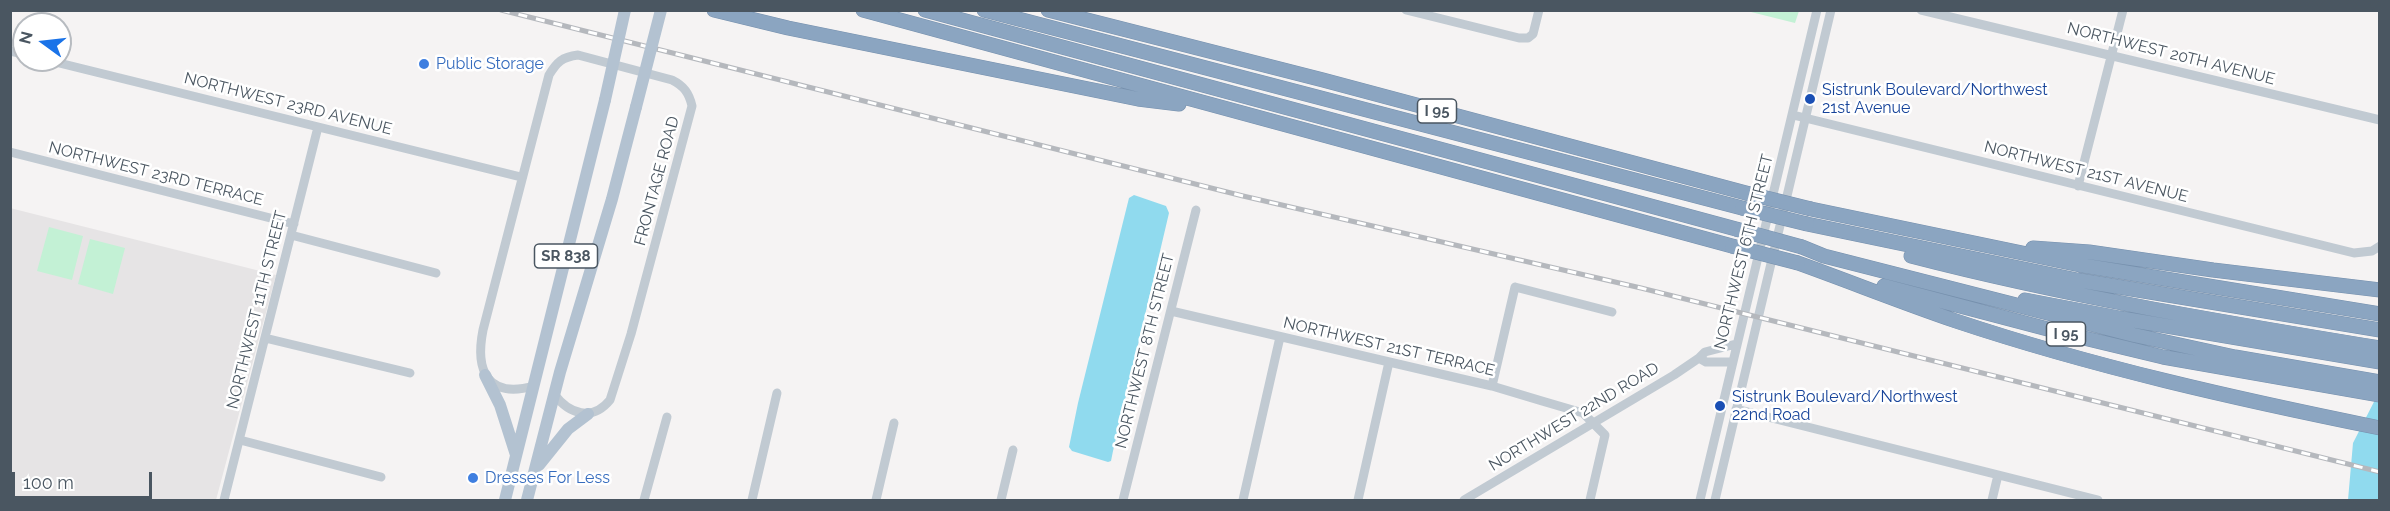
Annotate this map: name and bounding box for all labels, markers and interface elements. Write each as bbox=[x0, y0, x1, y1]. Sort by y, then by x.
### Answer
north arrow bbox=[12, 12, 72, 72]
street label: NORTHWEST 20TH AVENUE bbox=[2065, 19, 2277, 89]
text: N bbox=[15, 29, 37, 46]
place label: Public Storage bbox=[436, 54, 544, 74]
marker: Public Storage bbox=[417, 57, 431, 71]
street label: NORTHWEST 23RD AVENUE bbox=[182, 69, 394, 139]
place label: Sistrunk Boulevard/Northwest 21st Avenue bbox=[1822, 80, 2048, 118]
marker: Sistrunk Boulevard/Northwest 21st Avenue bbox=[1803, 92, 1817, 106]
road number: I 95 bbox=[1418, 99, 1456, 123]
street label: FRONTAGE ROAD bbox=[631, 114, 683, 248]
street label: NORTHWEST 21ST AVENUE bbox=[1982, 137, 2190, 207]
street label: NORTHWEST 23RD TERRACE bbox=[47, 138, 265, 210]
street label: NORTHWEST 6TH STREET bbox=[1710, 152, 1778, 352]
street label: NORTHWEST 11TH STREET bbox=[223, 209, 291, 411]
road number: SR 838 bbox=[534, 244, 598, 268]
street label: NORTHWEST 8TH STREET bbox=[1111, 251, 1179, 451]
street label: NORTHWEST 21ST TERRACE bbox=[1281, 313, 1497, 381]
road number: I 95 bbox=[2046, 322, 2086, 346]
street label: NORTHWEST 22ND ROAD bbox=[1485, 359, 1663, 475]
place label: Sistrunk Boulevard/Northwest 22nd Road bbox=[1732, 387, 1958, 425]
marker: Sistrunk Boulevard/Northwest 22nd Road bbox=[1713, 399, 1727, 413]
scale bar bbox=[15, 460, 154, 498]
place label: Dresses For Less bbox=[485, 468, 610, 488]
marker: Dresses For Less bbox=[466, 471, 480, 485]
text: 100 m bbox=[23, 472, 74, 493]

